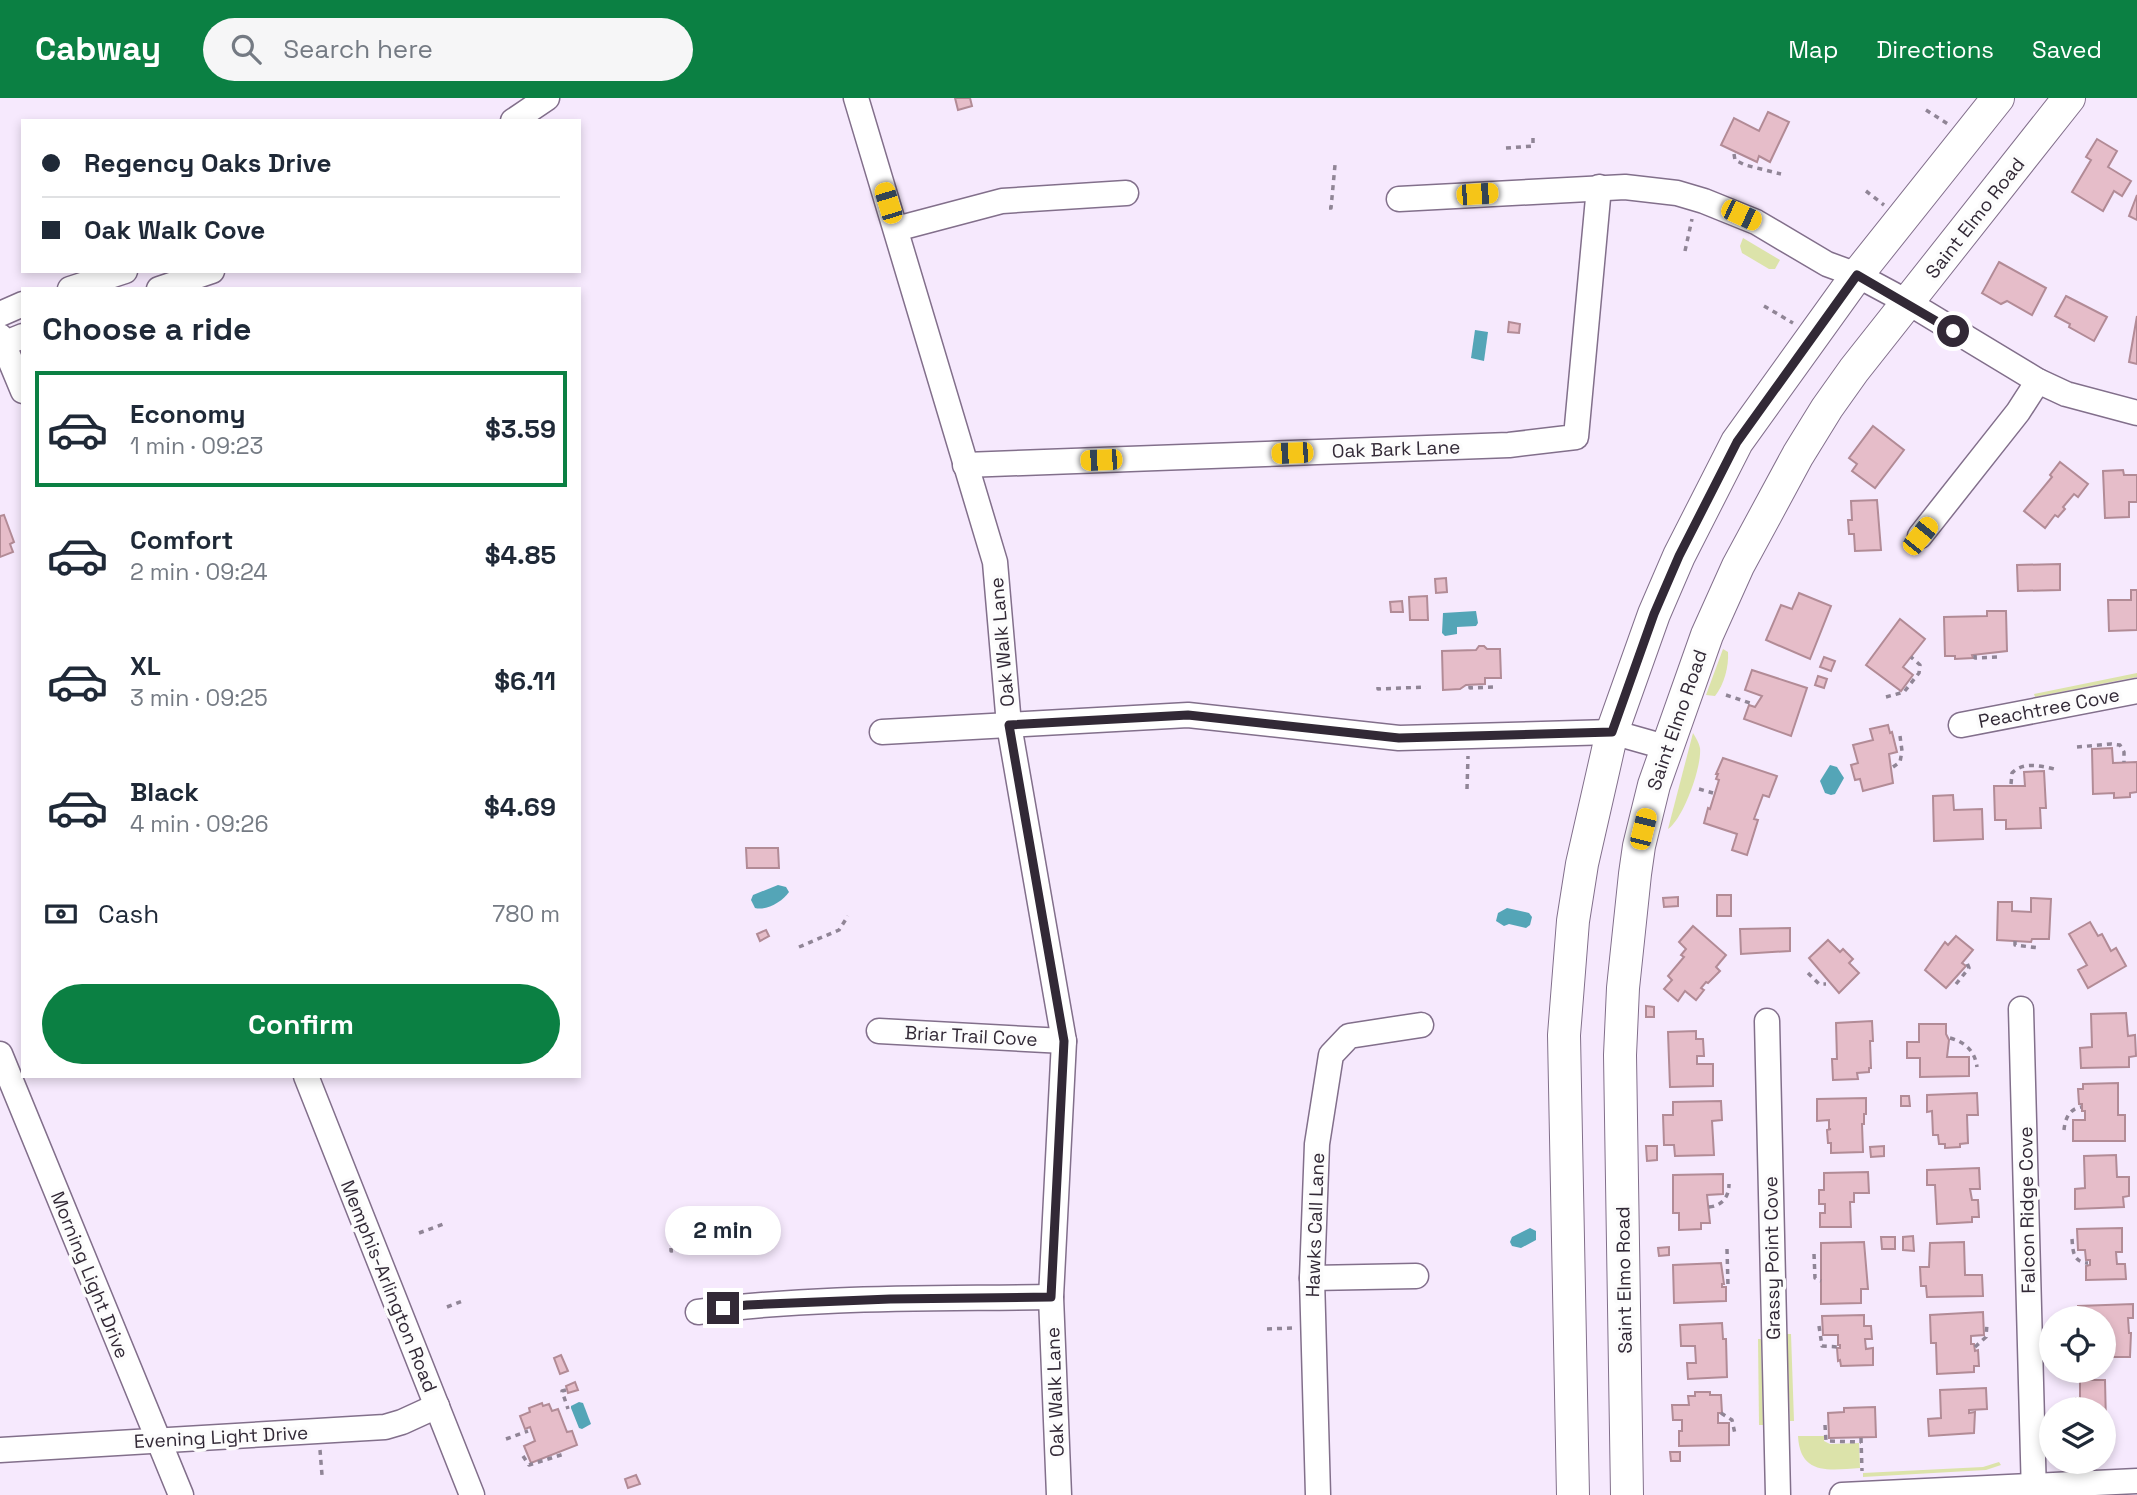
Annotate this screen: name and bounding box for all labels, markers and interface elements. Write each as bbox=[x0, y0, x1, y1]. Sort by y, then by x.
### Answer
search box bbox=[203, 18, 693, 81]
text: Cabway bbox=[35, 28, 161, 70]
icon: search bbox=[227, 30, 265, 68]
text: Search here bbox=[283, 32, 433, 66]
text: Map bbox=[1788, 34, 1838, 65]
text: Directions bbox=[1876, 34, 1994, 65]
text: Saved bbox=[2032, 34, 2102, 65]
text: Regency Oaks Drive bbox=[84, 146, 331, 180]
street label: Saint Elmo Road bbox=[1920, 152, 2030, 284]
car bbox=[872, 180, 905, 226]
car bbox=[1456, 182, 1499, 206]
car bbox=[1718, 197, 1765, 233]
text: Oak Walk Cove bbox=[84, 213, 265, 247]
text: Choose a ride bbox=[42, 309, 252, 349]
route start bbox=[1937, 315, 1969, 347]
text: Economy bbox=[130, 397, 246, 431]
icon: car bbox=[46, 398, 109, 461]
text: $3.59 bbox=[485, 412, 556, 446]
text: 1 min · 09:23 bbox=[130, 431, 263, 461]
street label: Oak Bark Lane bbox=[1331, 434, 1461, 464]
car bbox=[1271, 442, 1314, 464]
car bbox=[1080, 449, 1123, 471]
car bbox=[1899, 513, 1942, 559]
text: Comfort bbox=[130, 523, 233, 557]
icon: car bbox=[46, 524, 109, 587]
text: $4.85 bbox=[485, 538, 556, 572]
text: 2 min · 09:24 bbox=[130, 557, 268, 587]
street label: Oak Walk Lane bbox=[984, 576, 1020, 708]
street label: Saint Elmo Road bbox=[1641, 646, 1713, 794]
text: XL bbox=[130, 649, 161, 683]
icon: car bbox=[46, 650, 109, 713]
text: $6.11 bbox=[494, 664, 556, 698]
street label: Peachtree Cove bbox=[1976, 682, 2122, 734]
text: 3 min · 09:25 bbox=[130, 683, 268, 713]
text: Black bbox=[130, 775, 199, 809]
icon: car bbox=[46, 776, 109, 839]
text: $4.69 bbox=[484, 790, 556, 824]
car bbox=[1628, 806, 1659, 852]
text: 4 min · 09:26 bbox=[130, 809, 269, 839]
icon: cash bbox=[42, 895, 80, 933]
text: Cash bbox=[98, 897, 159, 931]
text: 780 m bbox=[492, 899, 560, 929]
button: Confirm bbox=[42, 984, 560, 1064]
street label: Briar Trail Cove bbox=[904, 1020, 1038, 1052]
street label: Falcon Ridge Cove bbox=[2013, 1126, 2041, 1294]
street label: Hawks Call Lane bbox=[1300, 1152, 1330, 1298]
street label: Memphis-Arlington Road bbox=[335, 1176, 443, 1396]
street label: Grassy Point Cove bbox=[1758, 1176, 1786, 1340]
street label: Morning Light Drive bbox=[45, 1188, 135, 1362]
callout: 2 min bbox=[665, 1206, 781, 1256]
street label: Saint Elmo Road bbox=[1610, 1206, 1638, 1354]
text: 2 min bbox=[693, 1215, 753, 1245]
route end bbox=[707, 1292, 739, 1324]
map controls bbox=[2039, 1306, 2116, 1474]
button: locate bbox=[2039, 1306, 2116, 1383]
street label: Oak Walk Lane bbox=[1040, 1327, 1070, 1457]
button: layers bbox=[2039, 1397, 2116, 1474]
street label: Evening Light Drive bbox=[133, 1420, 309, 1454]

